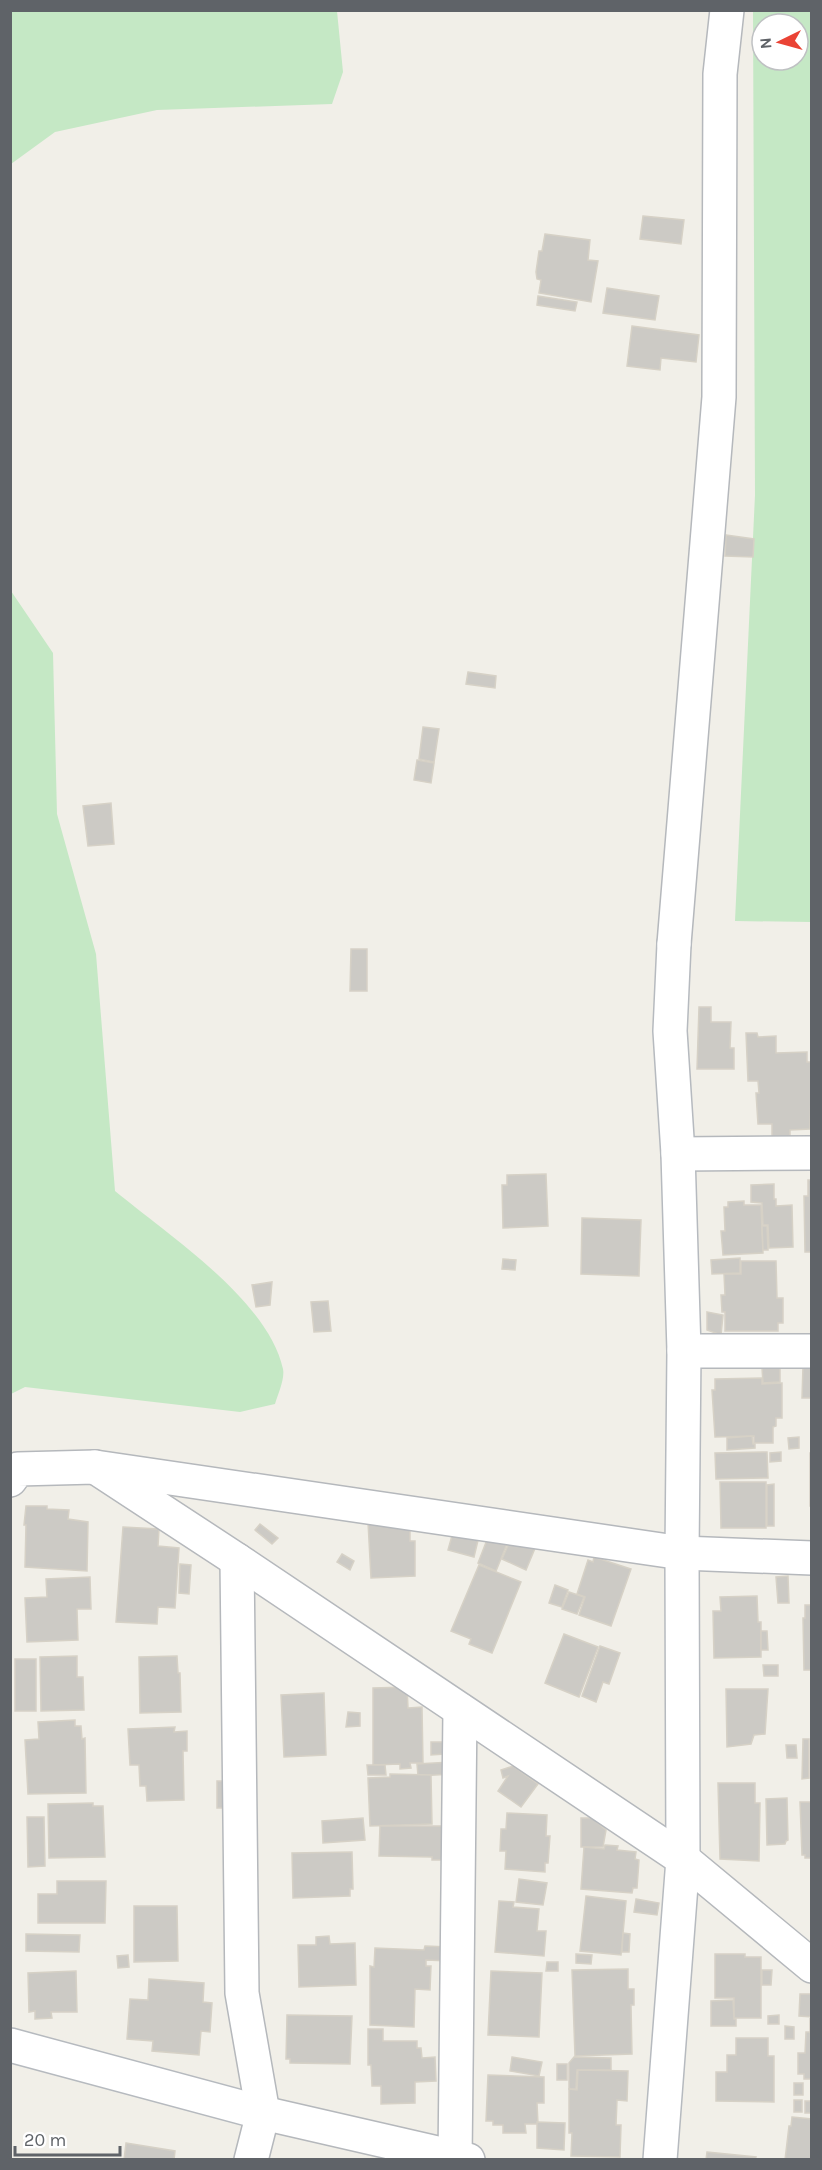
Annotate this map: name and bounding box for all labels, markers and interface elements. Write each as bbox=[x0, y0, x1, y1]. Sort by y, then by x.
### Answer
north arrow bbox=[750, 12, 810, 72]
text: N bbox=[756, 37, 776, 50]
scale bar bbox=[15, 2119, 120, 2157]
text: 20 m bbox=[24, 2129, 66, 2151]

